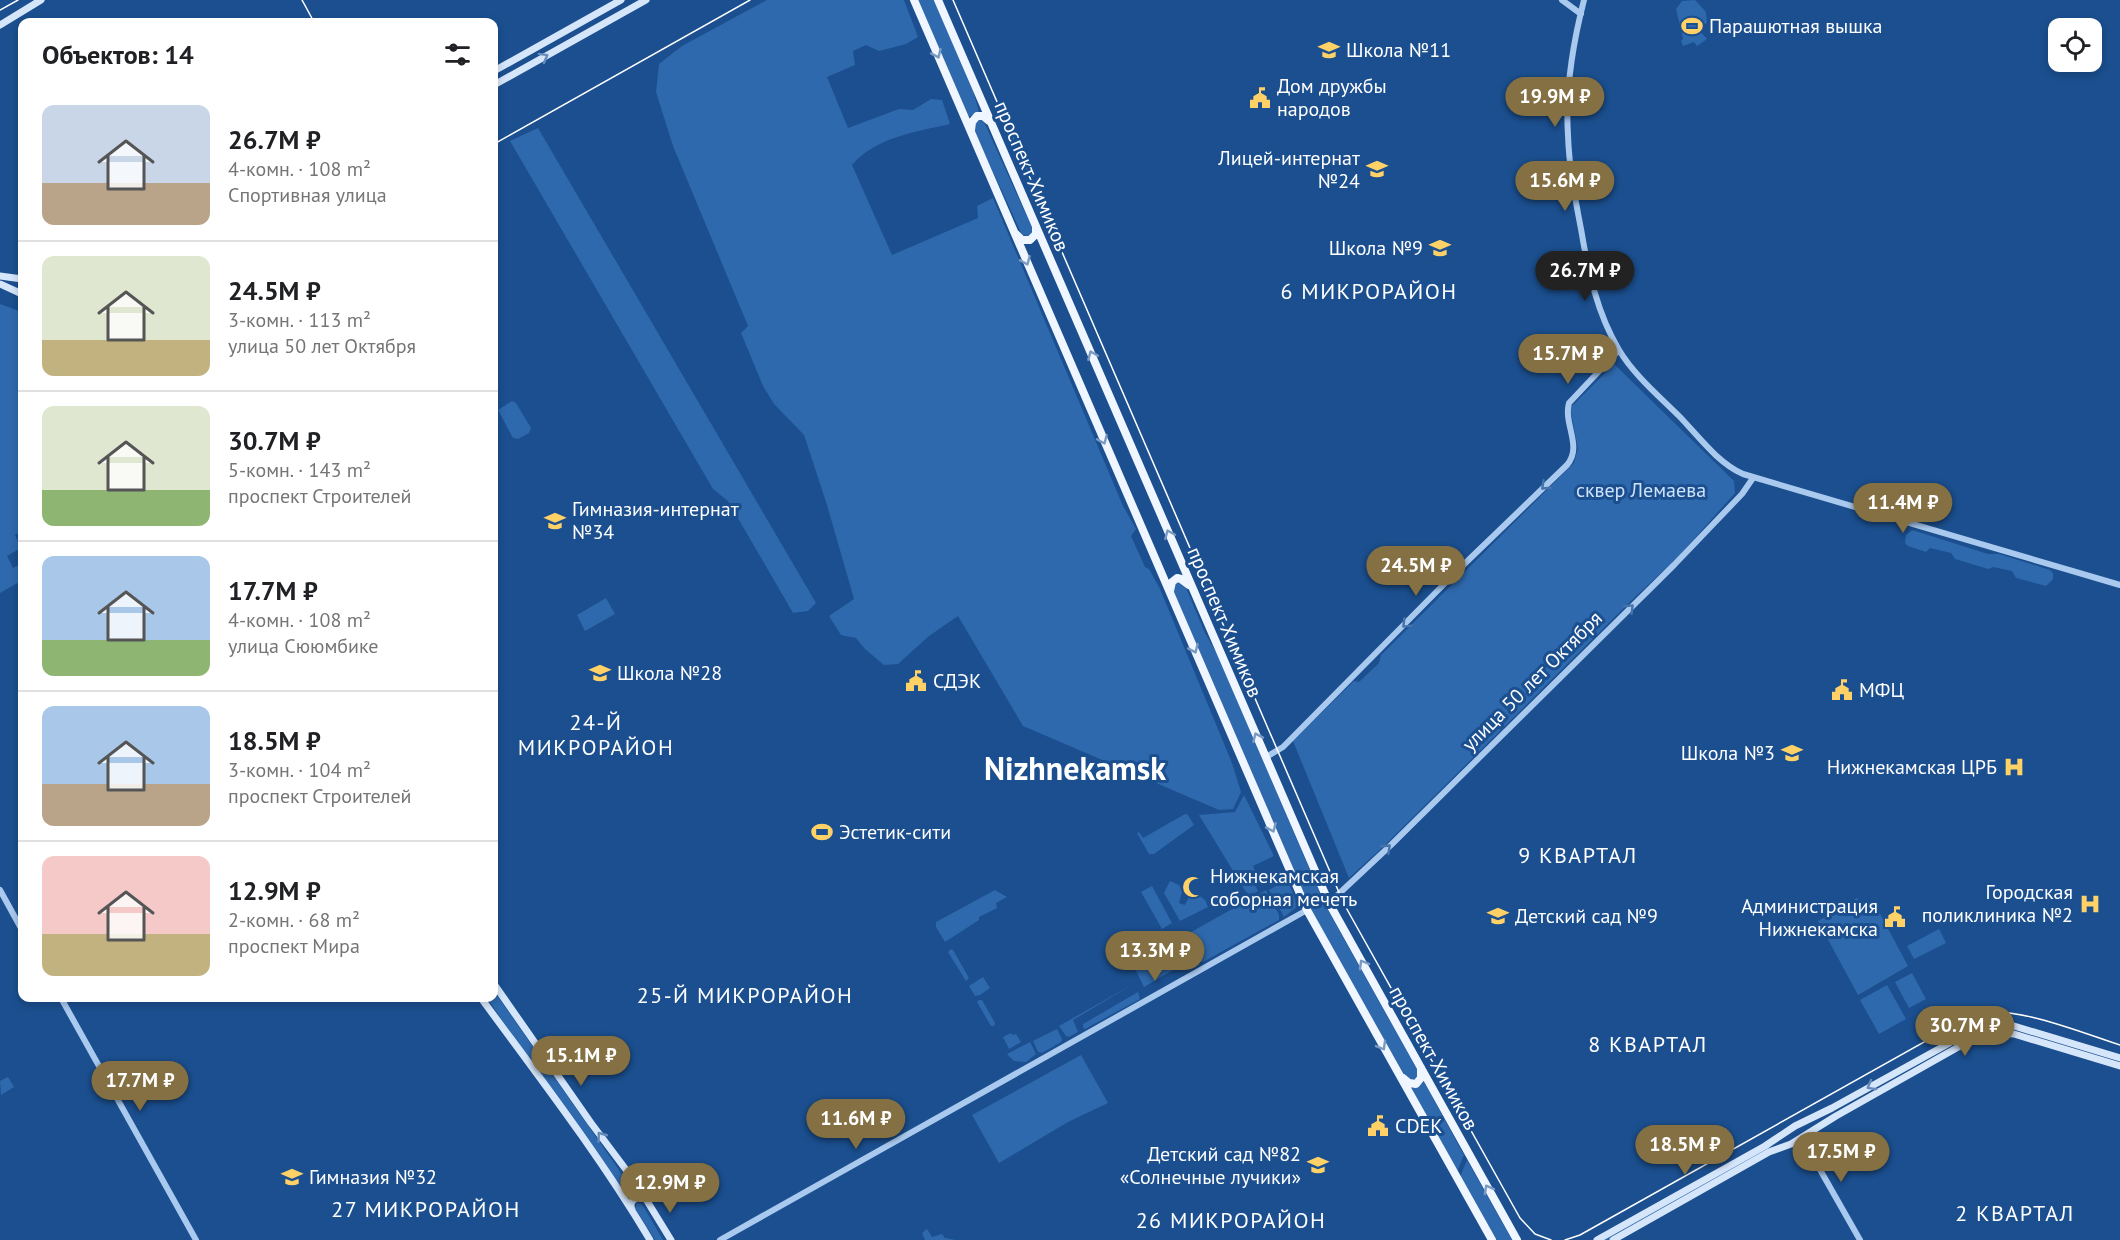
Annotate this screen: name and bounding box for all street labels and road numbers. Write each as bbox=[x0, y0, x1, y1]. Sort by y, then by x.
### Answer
street label: проспект Химиков bbox=[989, 97, 1075, 255]
street label: проспект Химиков bbox=[1182, 543, 1268, 701]
street label: улица 50 лет Октября bbox=[1456, 605, 1608, 757]
street label: проспект Химиков bbox=[1384, 981, 1484, 1135]

